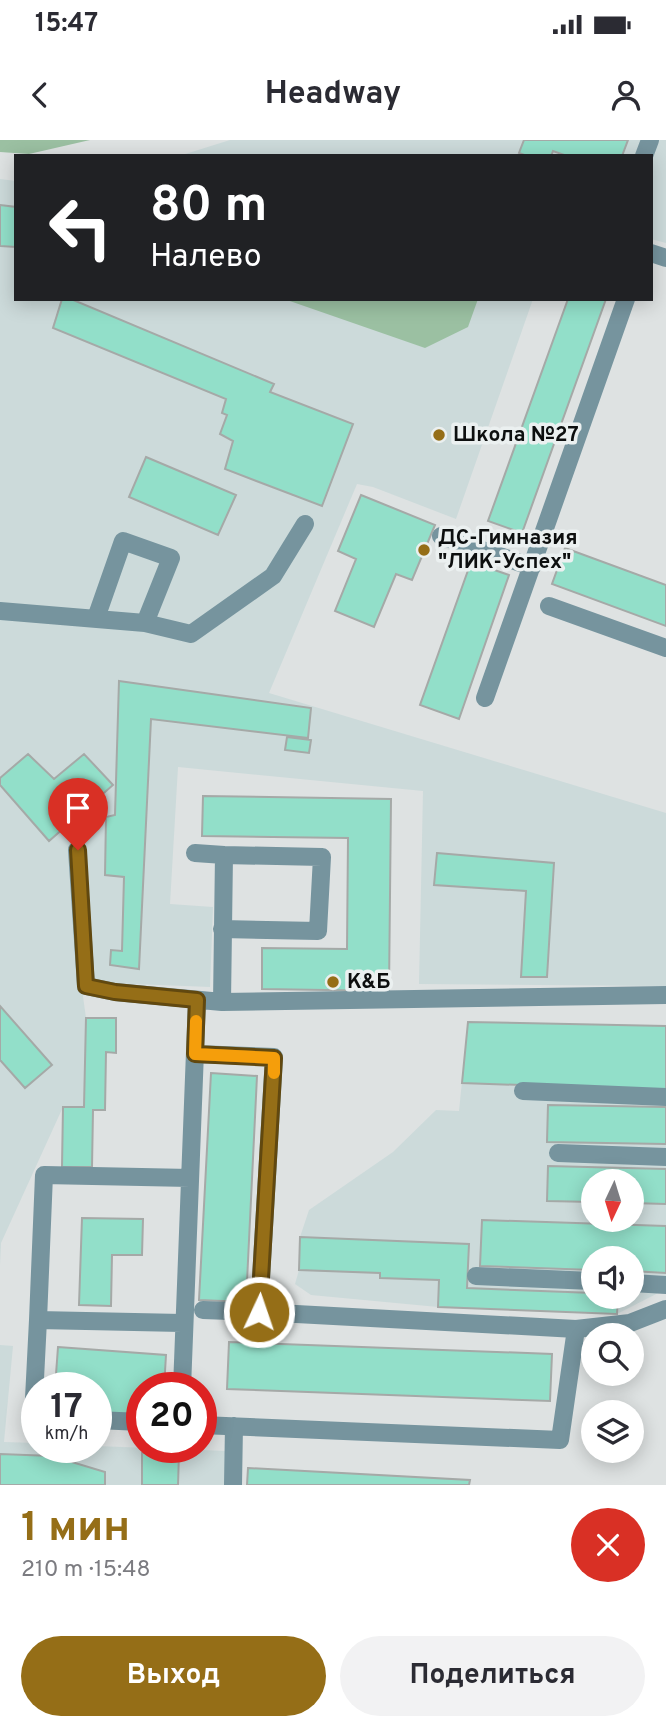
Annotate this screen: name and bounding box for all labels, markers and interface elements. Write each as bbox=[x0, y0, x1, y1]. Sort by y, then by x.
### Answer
text: 15:47 bbox=[35, 8, 98, 41]
text: Headway bbox=[265, 75, 401, 115]
icon: back bbox=[21, 76, 59, 114]
icon: person bbox=[607, 76, 645, 114]
text: 80 m bbox=[150, 177, 267, 239]
icon: left bbox=[35, 182, 126, 273]
text: Налево bbox=[150, 238, 262, 278]
place label: Школа №27 bbox=[453, 422, 579, 449]
marker: Школа №27 bbox=[431, 427, 447, 443]
place label: ДС-Гимназия "ЛИК-Успех" bbox=[438, 525, 578, 576]
marker: ДС-Гимназия "ЛИК-Успех" bbox=[416, 542, 432, 558]
pin bbox=[48, 778, 108, 850]
icon: arrive bbox=[59, 789, 97, 827]
place label: К&Б bbox=[347, 969, 391, 996]
marker: К&Б bbox=[325, 974, 341, 990]
north arrow bbox=[581, 1169, 644, 1232]
map controls bbox=[581, 1169, 644, 1463]
button: sound bbox=[581, 1246, 644, 1309]
position arrow bbox=[222, 1275, 296, 1349]
button: search bbox=[581, 1323, 644, 1386]
speed limit sign: 20 bbox=[126, 1372, 217, 1463]
text: 17 bbox=[50, 1386, 83, 1430]
button: layers bbox=[581, 1400, 644, 1463]
text: km/h bbox=[45, 1423, 88, 1446]
text: 1 мин bbox=[21, 1503, 130, 1556]
button: close bbox=[571, 1508, 645, 1582]
text: 210 m · 15:48 bbox=[21, 1556, 151, 1585]
button: Выход bbox=[21, 1636, 326, 1716]
button: Поделиться bbox=[340, 1636, 645, 1716]

